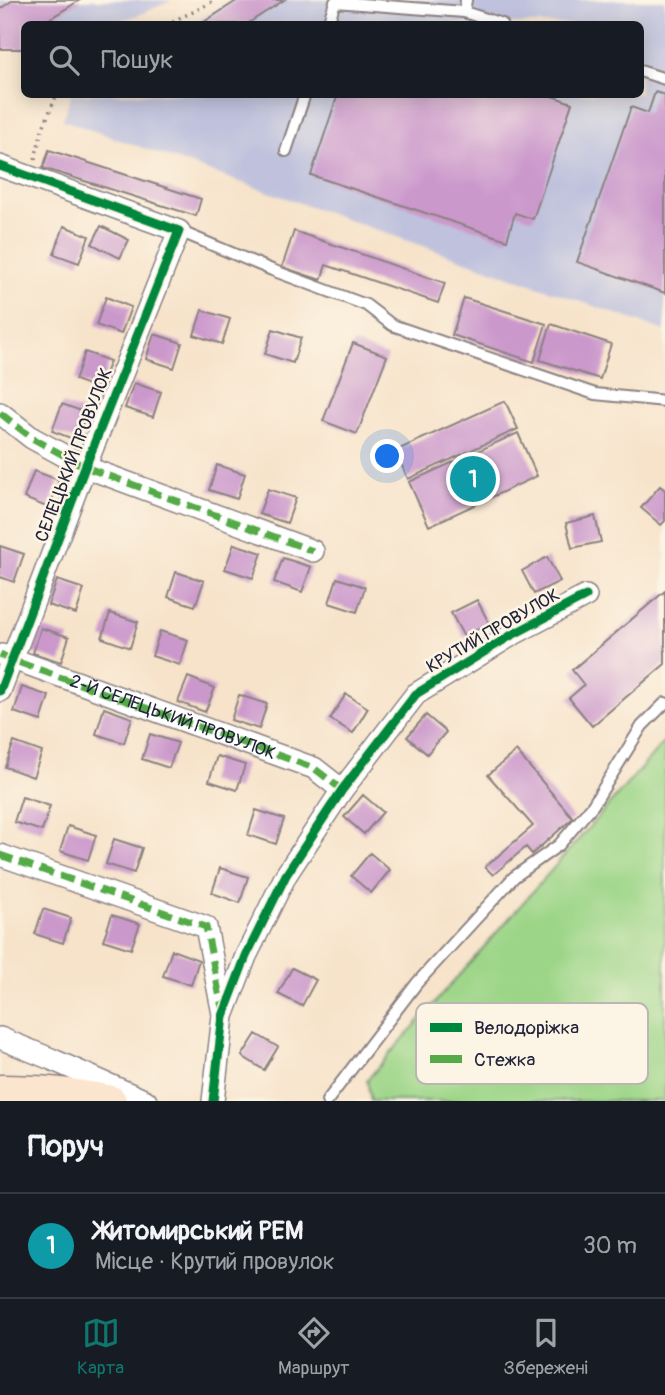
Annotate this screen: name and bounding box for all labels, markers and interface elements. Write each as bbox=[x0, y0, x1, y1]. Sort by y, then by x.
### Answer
search box bbox=[21, 21, 644, 98]
icon: search bbox=[45, 41, 83, 79]
text: Пошук bbox=[101, 44, 174, 76]
street label: СЕЛЕЦЬКИЙ ПРОВУЛОК bbox=[30, 365, 118, 545]
your location bbox=[370, 439, 404, 473]
pin: 1 bbox=[450, 453, 496, 505]
street label: КРУТИЙ ПРОВУЛОК bbox=[422, 583, 564, 679]
street label: 2-Й СЕЛЕЦЬКИЙ ПРОВУЛОК bbox=[67, 669, 279, 765]
legend bbox=[416, 1003, 648, 1084]
text: Велодоріжка bbox=[474, 1016, 579, 1040]
text: Стежка bbox=[474, 1048, 536, 1072]
text: Поруч bbox=[28, 1128, 104, 1165]
text: Житомирський РЕМ bbox=[95, 1215, 304, 1247]
text: 1 bbox=[47, 1231, 56, 1260]
text: 30 m bbox=[583, 1231, 637, 1260]
text: Місце · Крутий провулок bbox=[95, 1247, 335, 1276]
tab: Карта bbox=[77, 1314, 124, 1380]
tab: Маршрут bbox=[278, 1314, 350, 1380]
tab: Збережені bbox=[504, 1314, 588, 1380]

